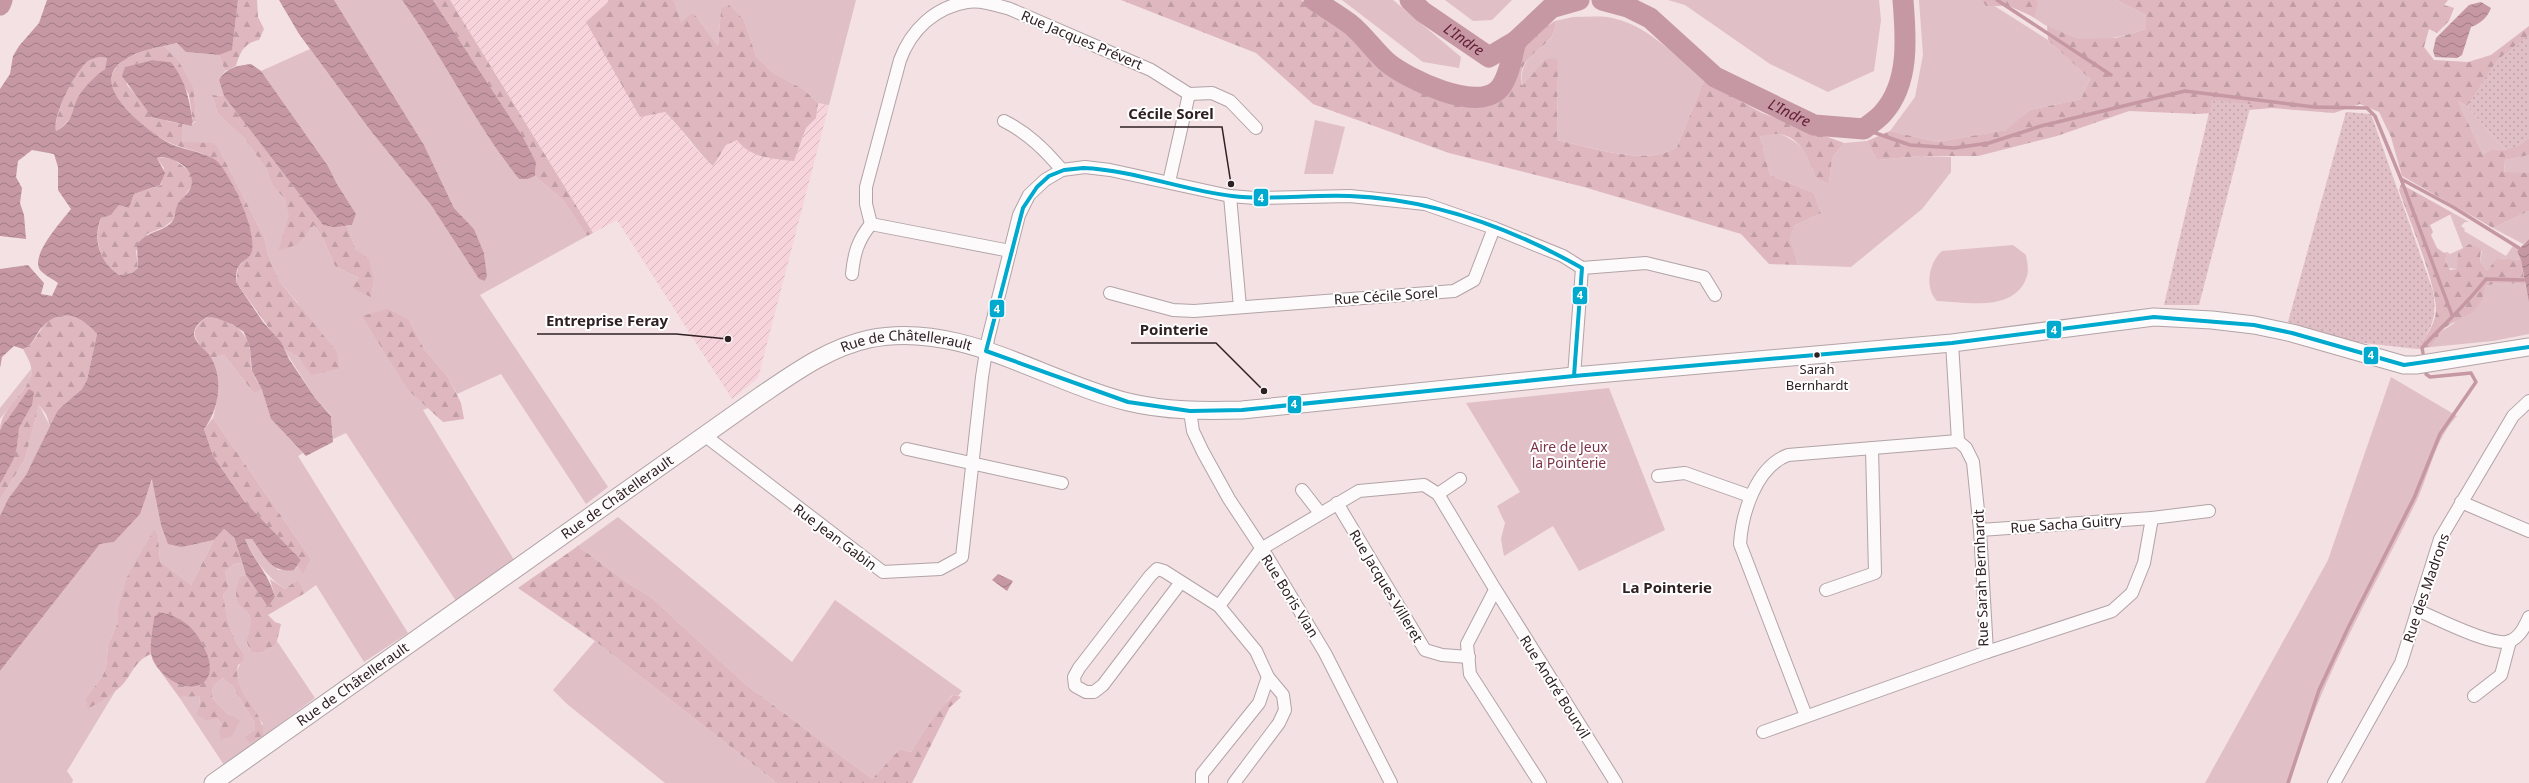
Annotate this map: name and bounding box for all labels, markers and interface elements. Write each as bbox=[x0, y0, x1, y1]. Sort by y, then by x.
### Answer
street label: Rue Jacques Prévert bbox=[1019, 5, 1146, 74]
water label: L'Indre bbox=[1440, 18, 1489, 60]
water label: L'Indre bbox=[1765, 93, 1815, 131]
callout: Cécile Sorel bbox=[1120, 100, 1222, 127]
text: Cécile Sorel bbox=[1128, 103, 1214, 123]
line badge: 4 bbox=[1253, 188, 1269, 207]
text: 4 bbox=[1258, 190, 1265, 205]
street label: Rue Cécile Sorel bbox=[1333, 282, 1439, 309]
line badge: 4 bbox=[1572, 286, 1588, 305]
text: 4 bbox=[1577, 287, 1584, 302]
line badge: 4 bbox=[989, 299, 1005, 318]
text: 4 bbox=[994, 301, 1001, 316]
callout: Entreprise Feray bbox=[537, 307, 676, 334]
text: Entreprise Feray bbox=[546, 310, 669, 330]
callout: Pointerie bbox=[1131, 316, 1216, 343]
text: Pointerie bbox=[1140, 319, 1208, 339]
line badge: 4 bbox=[2046, 320, 2062, 339]
text: 4 bbox=[2051, 322, 2058, 337]
street label: Rue de Châtellerault bbox=[837, 325, 974, 356]
line badge: 4 bbox=[2363, 346, 2379, 365]
text: 4 bbox=[2368, 347, 2375, 362]
marker: Sarah Bernhardt bbox=[1812, 350, 1822, 360]
place label: Sarah Bernhardt bbox=[1786, 360, 1848, 394]
line badge: 4 bbox=[1287, 395, 1302, 414]
text: 4 bbox=[1291, 396, 1298, 411]
park label: Aire de Jeux la Pointerie bbox=[1530, 437, 1608, 472]
street label: Rue de Châtellerault bbox=[557, 450, 677, 543]
street label: Rue Jean Gabin bbox=[790, 499, 881, 574]
street label: Rue Sarah Bernhardt bbox=[1969, 509, 1992, 647]
street label: Rue Sacha Guitry bbox=[2010, 510, 2123, 537]
street label: Rue Jacques Villeret bbox=[1345, 526, 1428, 646]
street label: Rue des Madrons bbox=[2398, 530, 2453, 645]
street label: Rue Boris Vian bbox=[1257, 551, 1324, 641]
district label: La Pointerie bbox=[1622, 577, 1712, 597]
street label: Rue André Bourvil bbox=[1516, 631, 1595, 742]
street label: Rue de Châtellerault bbox=[292, 638, 412, 730]

